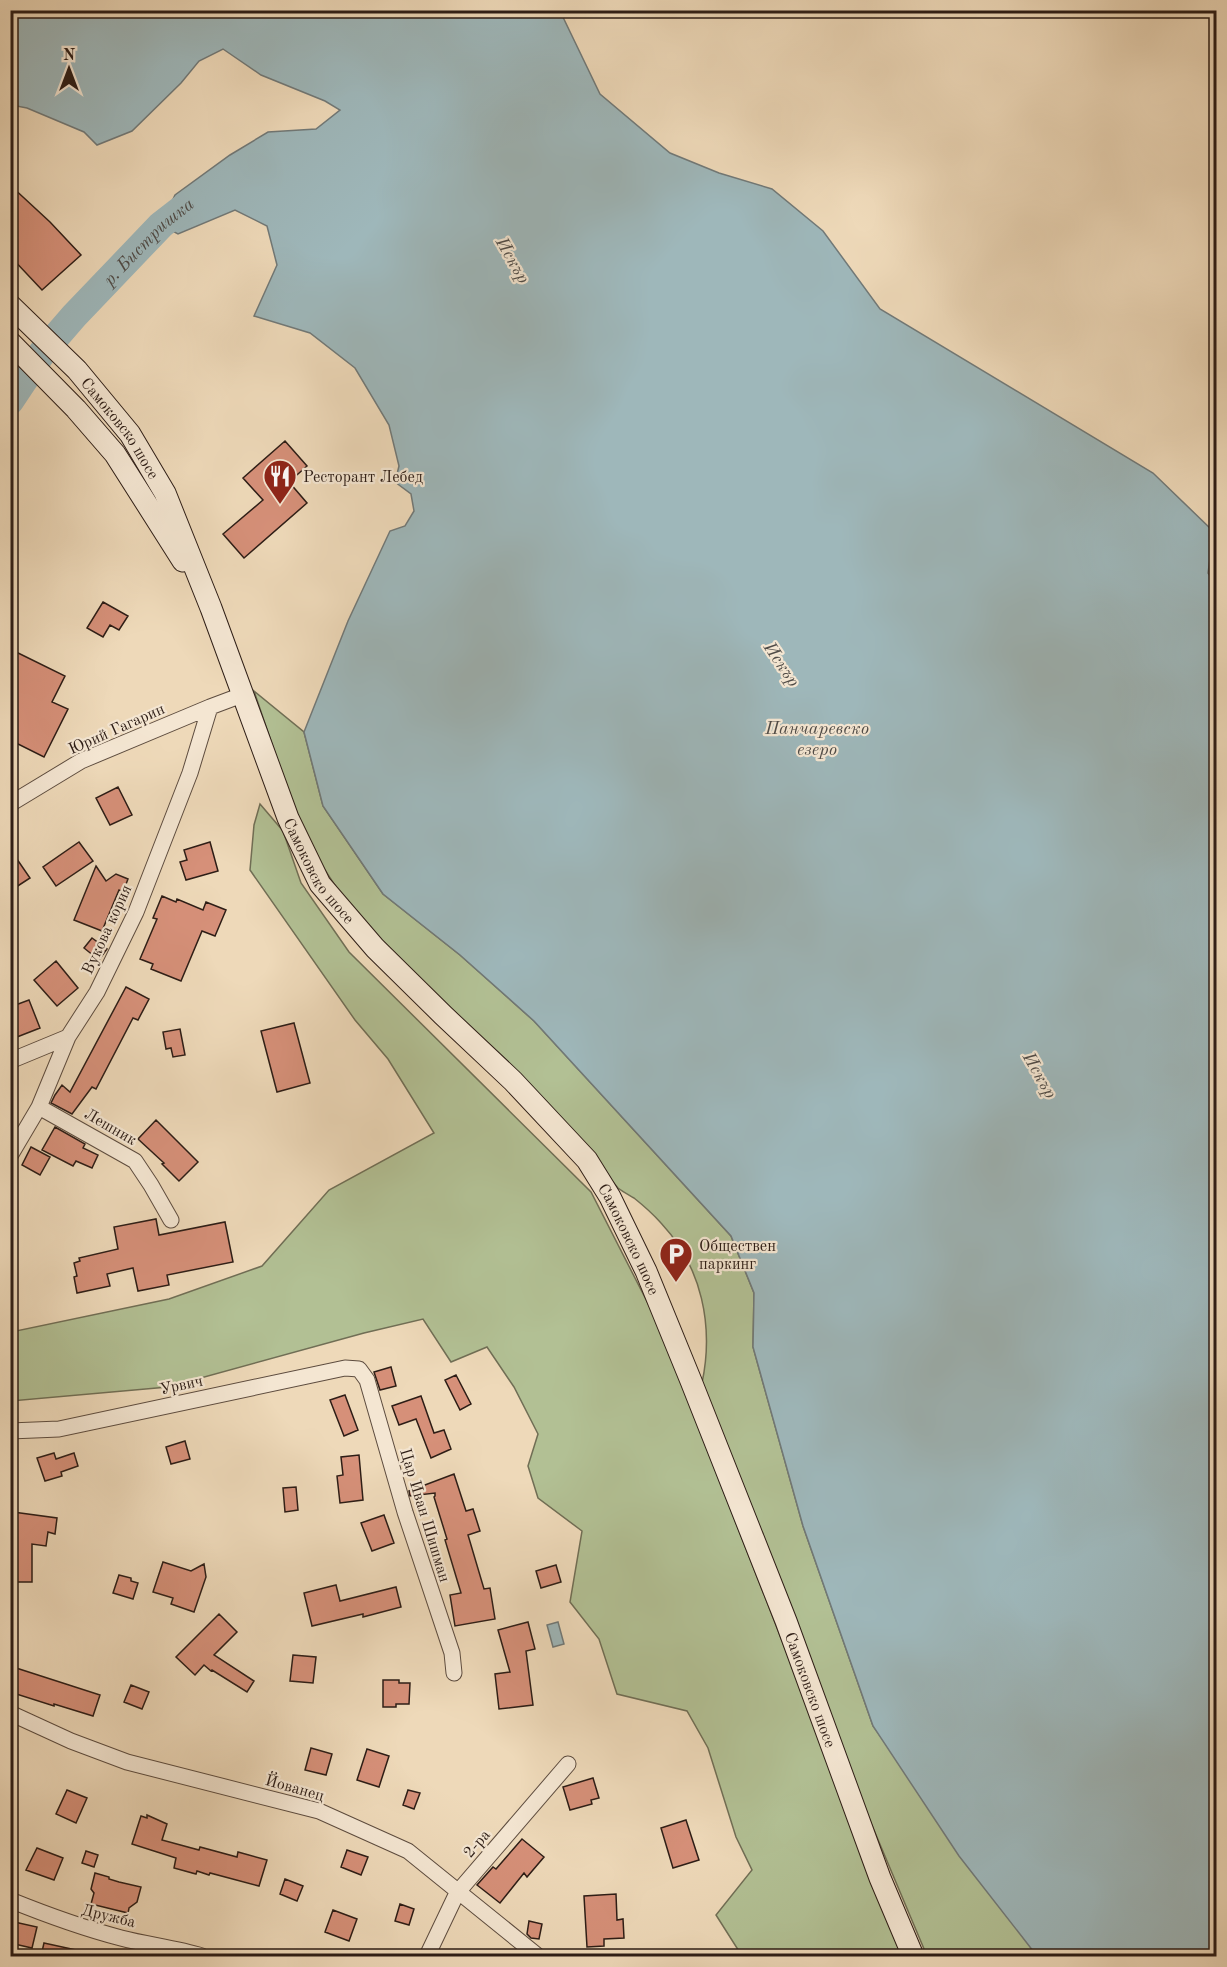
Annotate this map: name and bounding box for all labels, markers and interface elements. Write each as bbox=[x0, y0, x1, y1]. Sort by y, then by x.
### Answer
north arrow bbox=[39, 39, 99, 99]
text: N bbox=[63, 48, 76, 64]
water label: р. Бистришка bbox=[99, 195, 198, 291]
water label: Искър bbox=[491, 233, 533, 287]
street label: Самоковско шосе bbox=[77, 375, 161, 482]
restaurant icon: Ресторант Лебед bbox=[262, 458, 298, 505]
place label: Ресторант Лебед bbox=[303, 470, 423, 486]
water label: Искър bbox=[759, 638, 803, 691]
street label: Юрий Гагарин bbox=[66, 701, 168, 758]
water label: Панчаревско езеро bbox=[764, 720, 869, 759]
street label: Самоковско шосе bbox=[279, 816, 356, 928]
street label: Вукова кория bbox=[80, 883, 136, 977]
water label: Искър bbox=[1018, 1048, 1060, 1102]
street label: Лешник bbox=[81, 1106, 139, 1149]
street label: Самоковско шосе bbox=[594, 1182, 661, 1298]
parking icon: Обществен паркинг bbox=[658, 1236, 694, 1283]
place label: Обществен паркинг bbox=[699, 1239, 776, 1273]
street label: Урвич bbox=[158, 1374, 204, 1398]
street label: Цар Иван Шишман bbox=[396, 1447, 452, 1585]
street label: Самоковско шосе bbox=[781, 1630, 838, 1750]
street label: Йованец bbox=[263, 1769, 327, 1805]
street label: 2-ра bbox=[461, 1827, 494, 1861]
street label: Дружба bbox=[80, 1903, 137, 1931]

